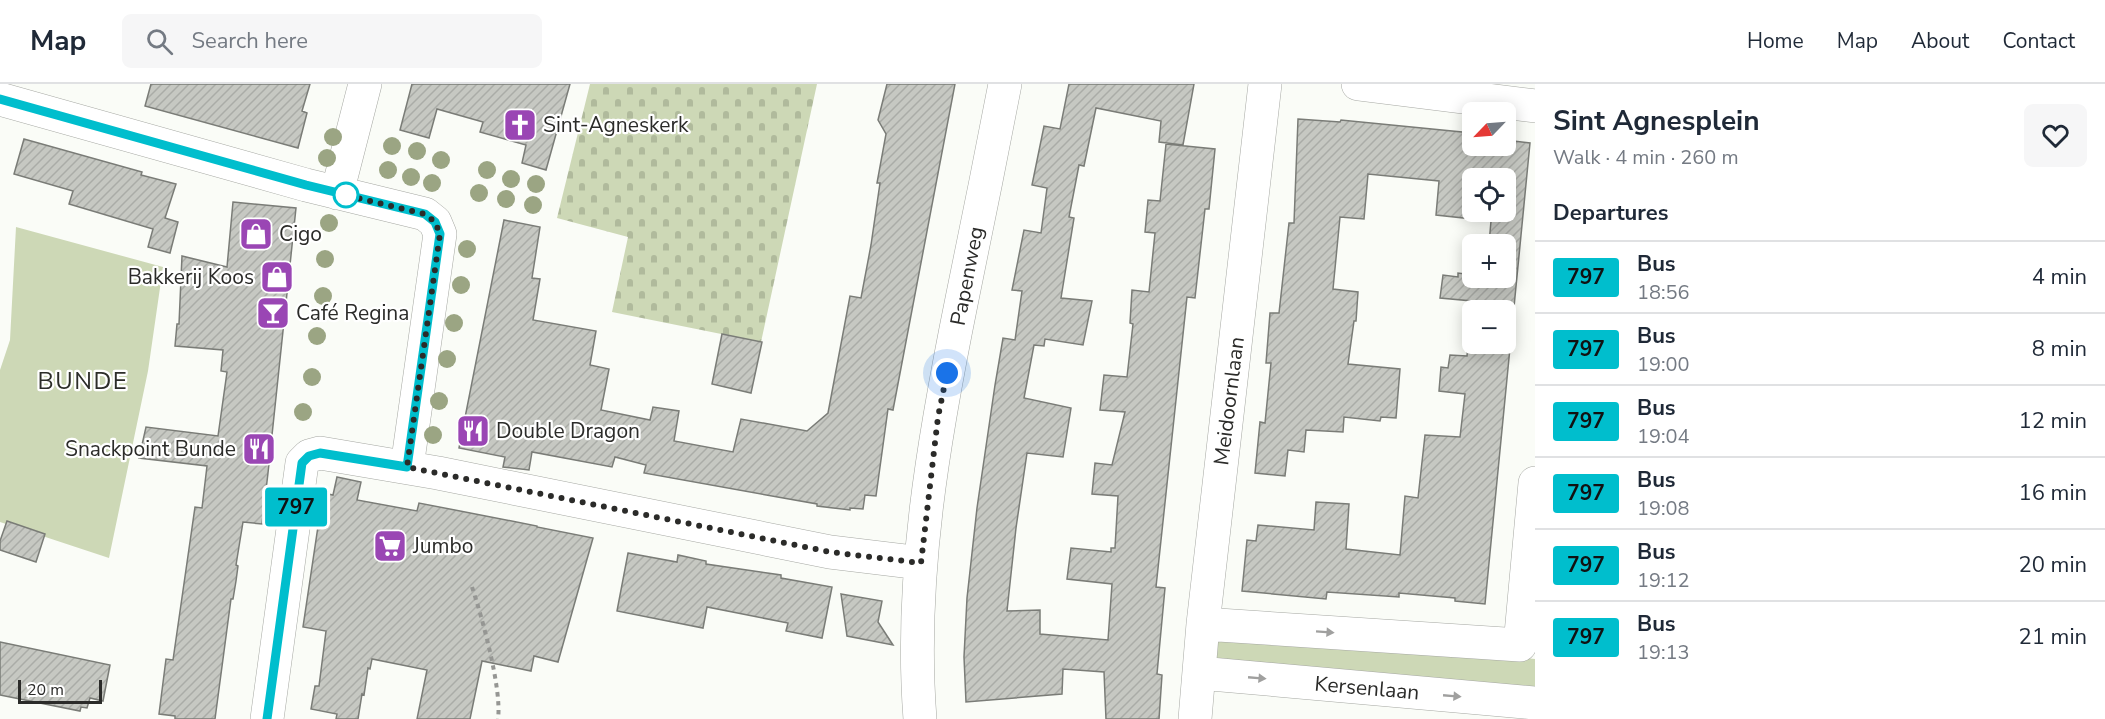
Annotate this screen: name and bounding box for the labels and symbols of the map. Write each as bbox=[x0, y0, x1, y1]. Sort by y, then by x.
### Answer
north arrow bbox=[1462, 102, 1516, 156]
church icon: Sint-Agneskerk bbox=[502, 107, 538, 143]
place label: Sint-Agneskerk bbox=[543, 111, 689, 139]
unlabelled marker bbox=[333, 182, 359, 208]
shop icon: Cigo bbox=[238, 216, 274, 252]
place label: Cigo bbox=[279, 220, 322, 248]
street label: Papenweg bbox=[944, 224, 990, 328]
shop icon: Bakkerij Koos bbox=[259, 259, 295, 295]
place label: Bakkerij Koos bbox=[128, 263, 254, 291]
bar icon: Café Regina bbox=[255, 295, 291, 331]
place label: Café Regina bbox=[296, 299, 409, 327]
street label: Meidoornlaan bbox=[1207, 335, 1251, 467]
your location bbox=[932, 358, 962, 388]
district label: BUNDE bbox=[38, 365, 128, 397]
restaurant icon: Double Dragon bbox=[455, 413, 491, 449]
place label: Double Dragon bbox=[496, 417, 640, 445]
restaurant icon: Snackpoint Bunde bbox=[241, 431, 277, 467]
place label: Snackpoint Bunde bbox=[65, 435, 236, 463]
line badge: 797 bbox=[262, 488, 330, 526]
supermarket icon: Jumbo bbox=[372, 528, 408, 564]
place label: Jumbo bbox=[412, 532, 473, 560]
one-way arrow bbox=[1315, 627, 1334, 637]
street label: Kersenlaan bbox=[1313, 669, 1421, 707]
one-way arrow bbox=[1248, 673, 1267, 683]
scale bar bbox=[18, 677, 102, 704]
one-way arrow bbox=[1442, 691, 1461, 701]

